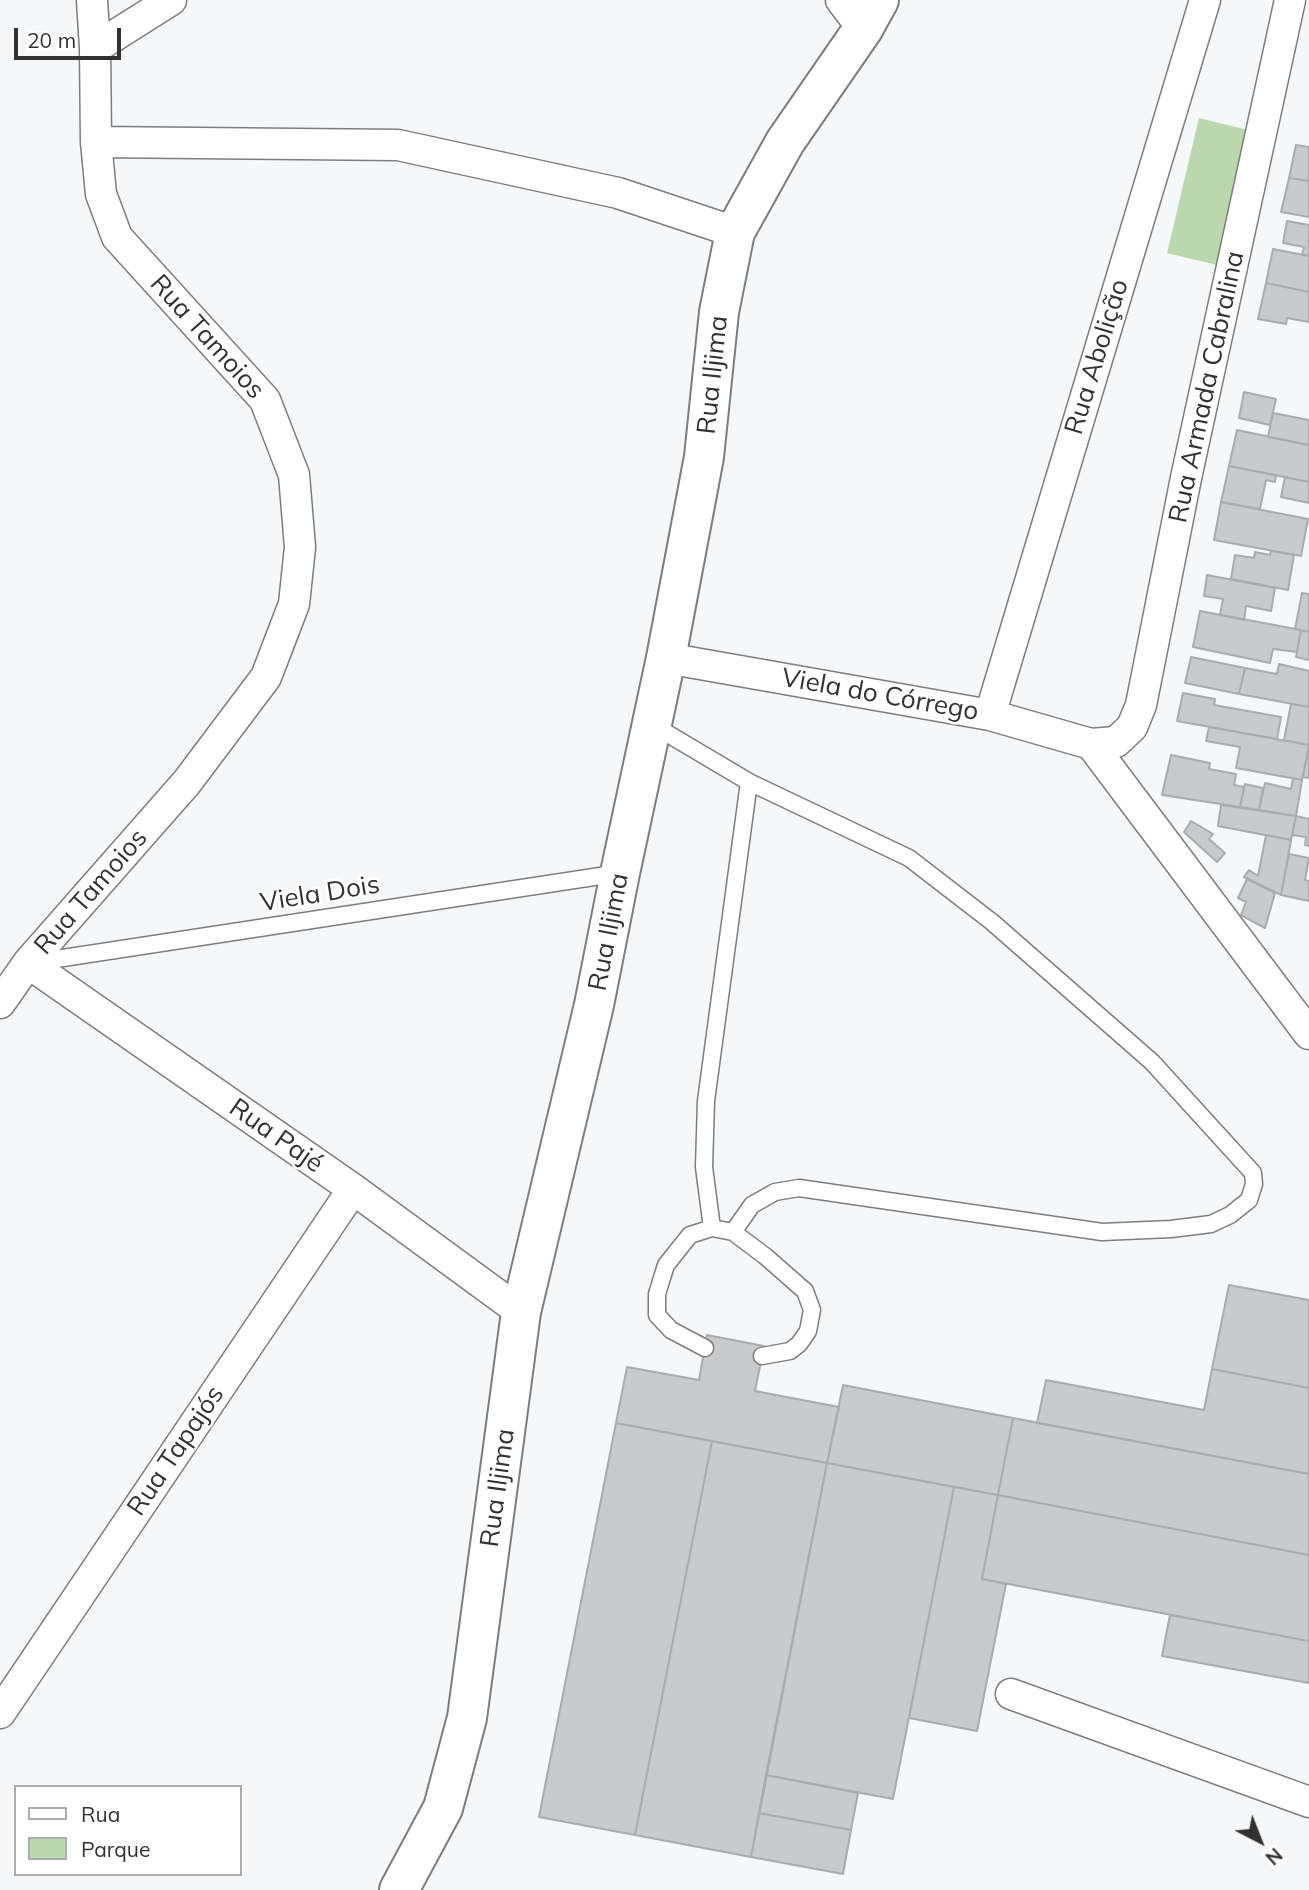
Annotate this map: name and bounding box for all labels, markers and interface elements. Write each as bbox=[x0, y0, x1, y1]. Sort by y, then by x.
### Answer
scale bar bbox=[18, 14, 124, 58]
text: 20 m bbox=[27, 27, 76, 53]
street label: Rua Armada Cabralina bbox=[1163, 248, 1251, 526]
street label: Rua Tamoios bbox=[143, 268, 271, 406]
street label: Rua Abolição bbox=[1059, 276, 1135, 438]
street label: Rua Iljima bbox=[691, 314, 735, 436]
street label: Viela do Córrego bbox=[779, 662, 981, 728]
street label: Rua Tamoios bbox=[28, 823, 154, 961]
street label: Viela Dois bbox=[258, 869, 382, 919]
street label: Rua Iljima bbox=[582, 871, 636, 993]
street label: Rua Pajé bbox=[223, 1092, 329, 1180]
street label: Rua Tapajós bbox=[121, 1380, 231, 1522]
street label: Rua Iljima bbox=[474, 1427, 522, 1549]
legend bbox=[14, 1785, 242, 1876]
text: Rua bbox=[81, 1801, 120, 1827]
north arrow bbox=[1225, 1806, 1295, 1876]
text: Parque bbox=[81, 1836, 150, 1862]
text: N bbox=[1261, 1843, 1287, 1870]

